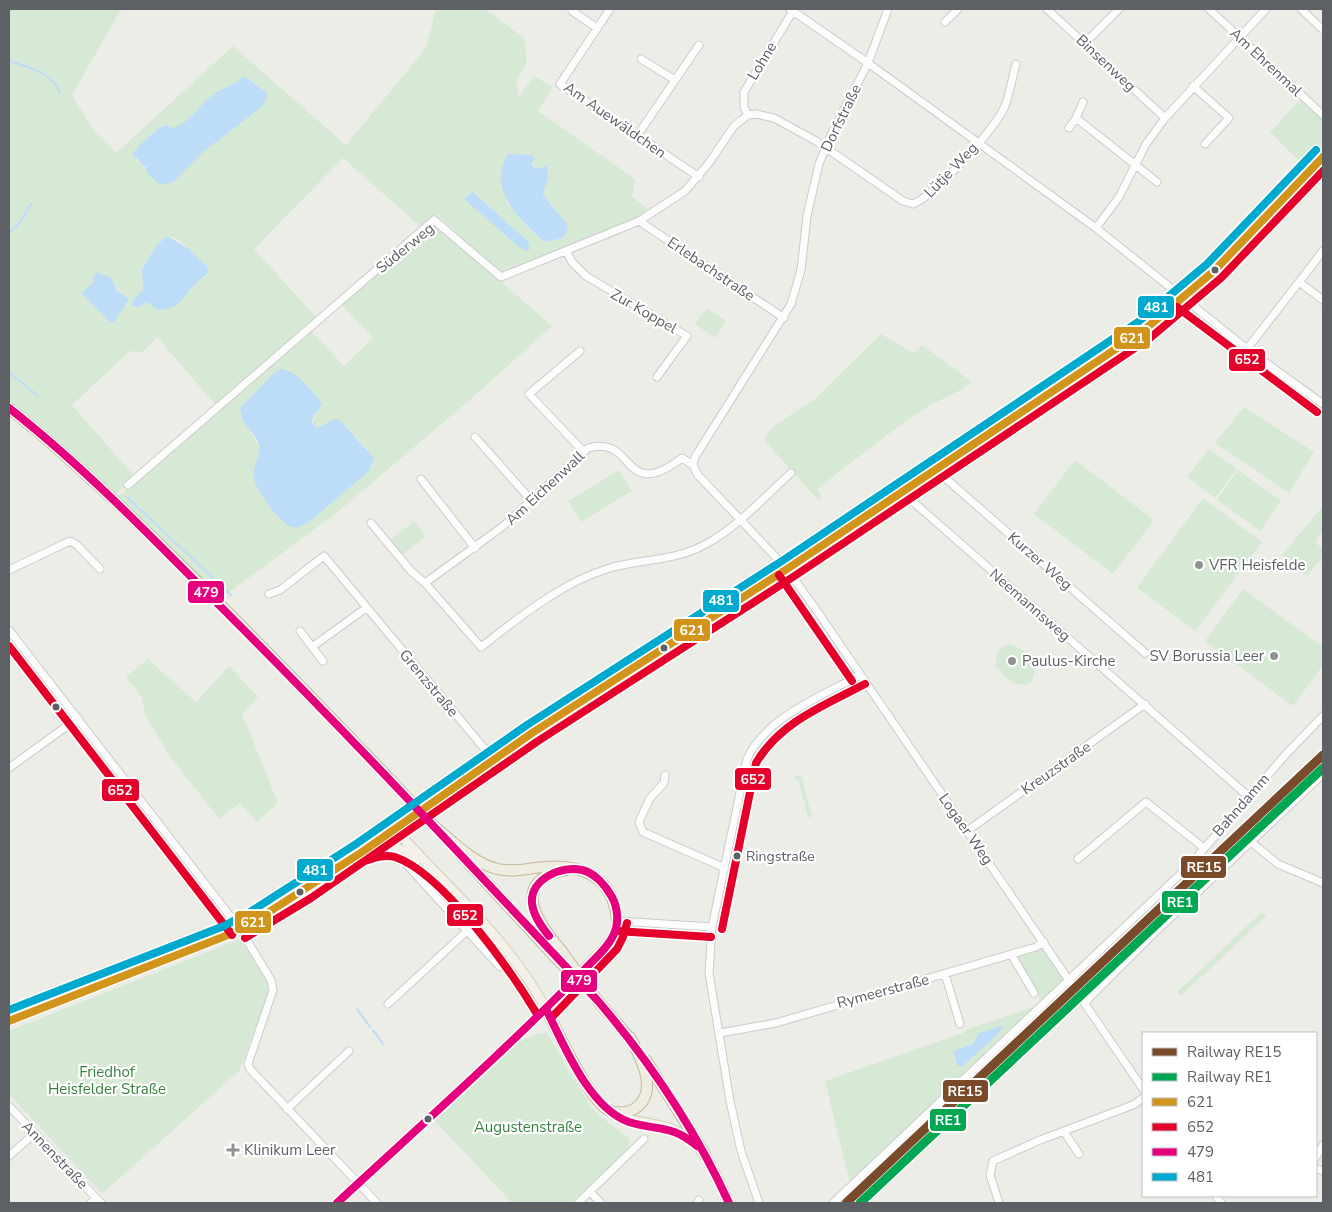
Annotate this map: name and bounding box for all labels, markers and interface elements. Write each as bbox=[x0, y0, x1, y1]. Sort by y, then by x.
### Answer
street label: Am Ehrenmal bbox=[1226, 23, 1307, 101]
street label: Binsenweg bbox=[1072, 30, 1140, 96]
street label: Lohne bbox=[743, 38, 781, 84]
street label: Am Auewäldchen bbox=[560, 77, 670, 163]
street label: Dorfstraße bbox=[816, 81, 866, 155]
street label: Lütje Weg bbox=[920, 138, 982, 202]
street label: Süderweg bbox=[372, 218, 438, 278]
street label: Erlebachstraße bbox=[663, 232, 759, 306]
unlabelled marker bbox=[1210, 265, 1220, 275]
street label: Zur Koppel bbox=[607, 284, 681, 338]
line badge: 481 bbox=[1137, 295, 1175, 319]
text: 481 bbox=[1143, 298, 1169, 317]
line badge: 621 bbox=[1113, 326, 1151, 350]
text: 621 bbox=[1119, 329, 1145, 348]
line badge: 652 bbox=[1228, 348, 1266, 372]
text: 652 bbox=[1234, 350, 1260, 369]
street label: Am Eichenwall bbox=[501, 446, 589, 530]
street label: Kurzer Weg bbox=[1003, 527, 1077, 595]
place label: VFR Heisfelde bbox=[1208, 555, 1305, 575]
marker: VFR Heisfelde bbox=[1193, 559, 1205, 571]
street label: Neemannsweg bbox=[985, 564, 1075, 646]
line badge: 479 bbox=[187, 580, 225, 604]
text: 479 bbox=[193, 583, 219, 602]
line badge: 481 bbox=[702, 589, 740, 613]
text: 481 bbox=[708, 591, 734, 610]
line badge: 621 bbox=[673, 618, 711, 642]
text: 621 bbox=[679, 621, 705, 640]
unlabelled marker bbox=[659, 643, 669, 653]
street label: Grenzstraße bbox=[395, 645, 463, 721]
place label: SV Borussia Leer bbox=[1149, 646, 1265, 666]
marker: SV Borussia Leer bbox=[1268, 650, 1280, 662]
place label: Paulus-Kirche bbox=[1022, 651, 1116, 671]
marker: Paulus-Kirche bbox=[1006, 655, 1018, 667]
unlabelled marker bbox=[51, 702, 61, 712]
street label: Kreuzstraße bbox=[1017, 737, 1095, 799]
line badge: 652 bbox=[734, 767, 772, 791]
street label: Bahndamm bbox=[1208, 769, 1274, 841]
text: 652 bbox=[740, 770, 766, 789]
line badge: 652 bbox=[101, 778, 140, 802]
text: 652 bbox=[107, 781, 133, 800]
street label: Logaer Weg bbox=[934, 789, 998, 869]
place label: Ringstraße bbox=[746, 847, 815, 866]
marker: Ringstraße bbox=[732, 851, 742, 861]
line badge: RE15 bbox=[1180, 855, 1227, 879]
line badge: 481 bbox=[296, 858, 334, 882]
text: RE15 bbox=[1187, 858, 1221, 877]
text: 481 bbox=[302, 861, 328, 880]
unlabelled marker bbox=[295, 887, 305, 897]
line badge: RE1 bbox=[1161, 890, 1199, 914]
text: RE1 bbox=[1167, 893, 1193, 912]
line badge: 652 bbox=[446, 903, 484, 927]
text: 652 bbox=[452, 906, 478, 925]
line badge: 621 bbox=[234, 910, 272, 934]
text: 621 bbox=[240, 913, 266, 932]
line badge: 479 bbox=[560, 969, 598, 993]
street label: Rymeerstraße bbox=[835, 969, 931, 1013]
text: 479 bbox=[566, 971, 592, 990]
legend bbox=[1142, 1032, 1317, 1197]
text: Railway RE15 bbox=[1187, 1042, 1281, 1062]
park label: Friedhof Heisfelder Straße bbox=[48, 1062, 166, 1099]
text: Railway RE1 bbox=[1187, 1067, 1272, 1087]
line badge: RE15 bbox=[942, 1079, 989, 1103]
text: RE15 bbox=[948, 1082, 982, 1101]
text: 621 bbox=[1187, 1092, 1214, 1112]
line badge: RE1 bbox=[929, 1108, 967, 1132]
text: RE1 bbox=[935, 1111, 961, 1130]
unlabelled marker bbox=[423, 1114, 433, 1124]
street label: Annenstraße bbox=[17, 1117, 93, 1193]
park label: Augustenstraße bbox=[474, 1117, 582, 1137]
text: 652 bbox=[1187, 1117, 1214, 1137]
place label: Klinikum Leer bbox=[244, 1140, 336, 1160]
text: 479 bbox=[1187, 1142, 1214, 1162]
marker: Klinikum Leer bbox=[226, 1143, 240, 1157]
text: 481 bbox=[1187, 1167, 1214, 1187]

